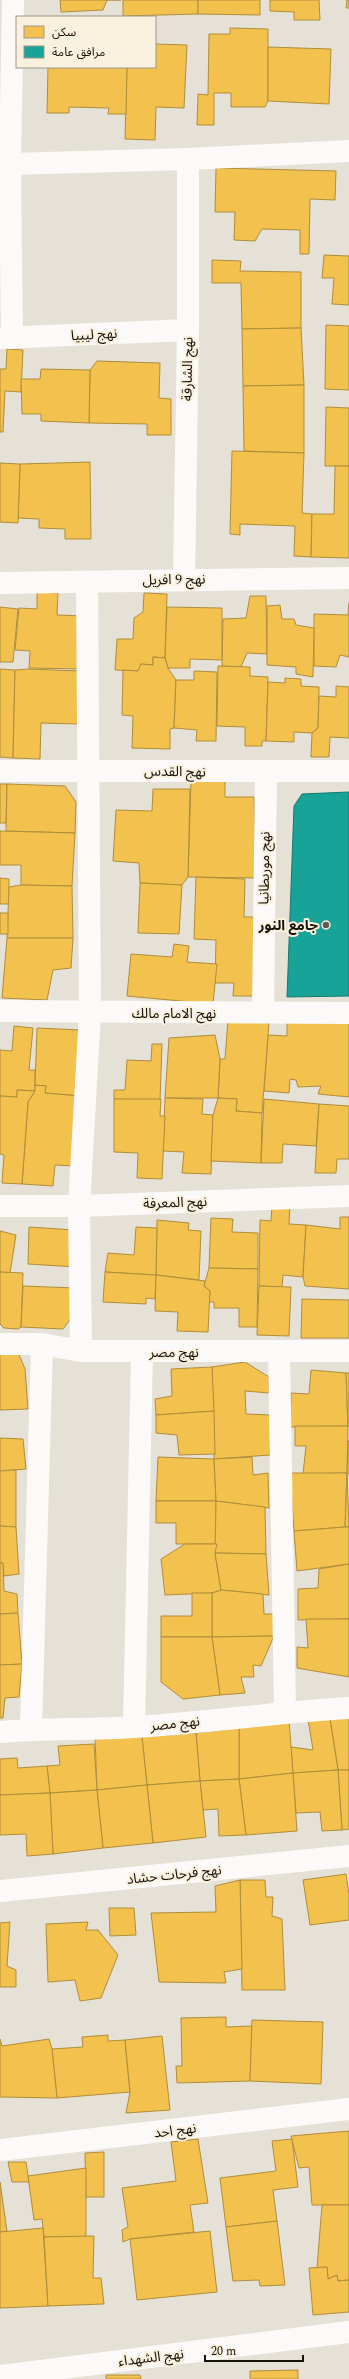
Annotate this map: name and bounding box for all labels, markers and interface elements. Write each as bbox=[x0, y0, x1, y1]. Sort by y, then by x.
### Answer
legend bbox=[16, 16, 156, 68]
text: سكن bbox=[52, 23, 76, 42]
text: مرافق عامة bbox=[52, 43, 105, 62]
street label: نهج ليبيا bbox=[70, 323, 118, 346]
street label: نهج الشارقة bbox=[176, 337, 199, 401]
street label: نهج 9 افريل bbox=[142, 568, 206, 591]
street label: نهج القدس bbox=[144, 760, 206, 783]
street label: نهج موريطانيا bbox=[253, 831, 276, 905]
place label: جامع النور bbox=[258, 915, 318, 936]
marker: جامع النور bbox=[321, 920, 331, 930]
street label: نهج الامام مالك bbox=[132, 1003, 217, 1024]
street label: نهج المعرفة bbox=[143, 1191, 208, 1214]
street label: نهج مصر bbox=[148, 1342, 199, 1363]
street label: نهج مصر bbox=[148, 1710, 201, 1737]
street label: نهج فرحات حشاد bbox=[126, 1859, 223, 1890]
street label: نهج احد bbox=[153, 2117, 198, 2144]
scale bar bbox=[205, 2337, 303, 2363]
text: 20 m bbox=[211, 2342, 236, 2361]
street label: نهج الشهداء bbox=[117, 2343, 185, 2372]

